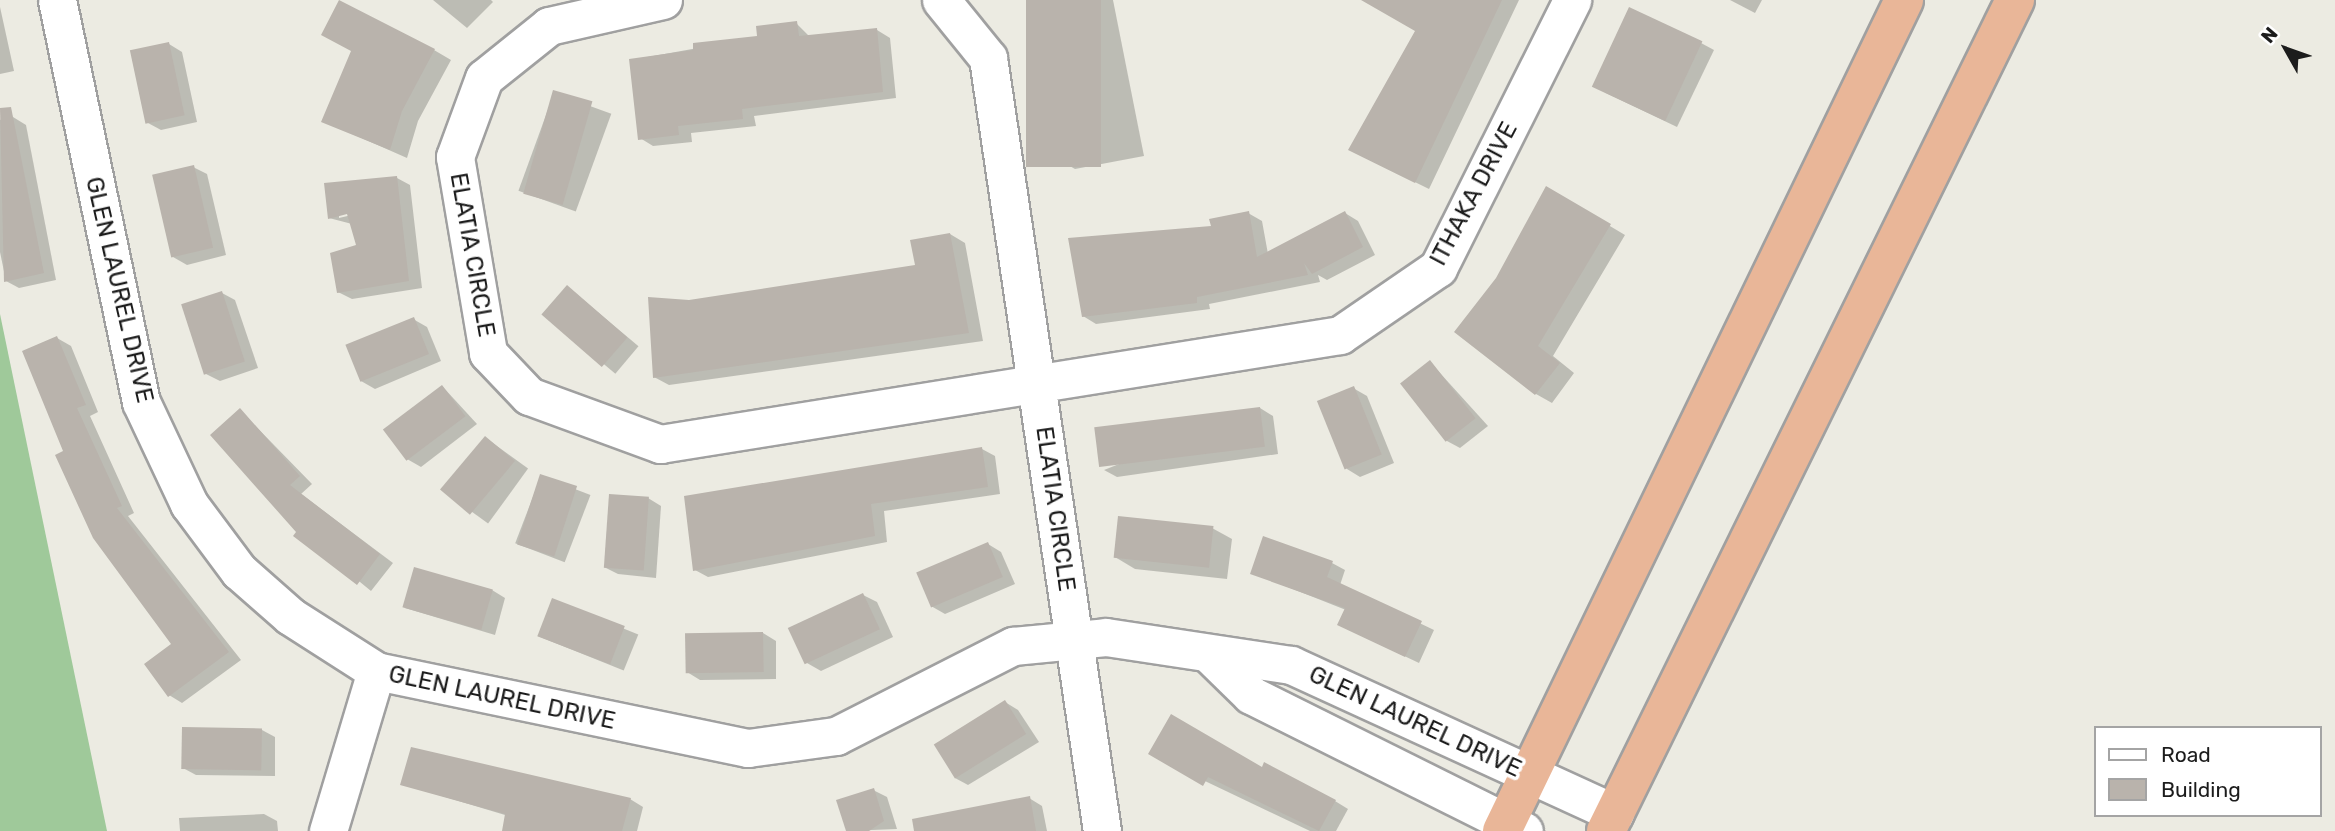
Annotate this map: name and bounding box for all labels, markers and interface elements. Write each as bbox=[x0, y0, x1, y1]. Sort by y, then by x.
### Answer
north arrow bbox=[2251, 14, 2321, 84]
text: N bbox=[2256, 23, 2283, 48]
street label: ITHAKA DRIVE bbox=[1424, 117, 1524, 271]
street label: ELATIA CIRCLE bbox=[443, 170, 501, 340]
street label: GLEN LAUREL DRIVE bbox=[79, 174, 159, 406]
street label: ELATIA CIRCLE bbox=[1029, 424, 1081, 594]
street label: GLEN LAUREL DRIVE bbox=[386, 660, 618, 736]
street label: GLEN LAUREL DRIVE bbox=[1304, 660, 1526, 784]
legend bbox=[2094, 726, 2321, 817]
text: Road bbox=[2161, 742, 2211, 767]
text: Building bbox=[2161, 777, 2241, 802]

